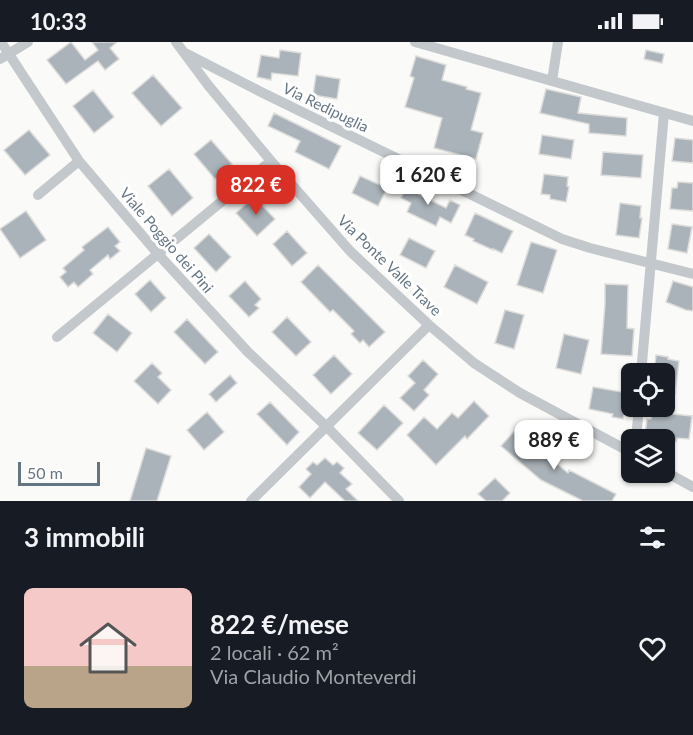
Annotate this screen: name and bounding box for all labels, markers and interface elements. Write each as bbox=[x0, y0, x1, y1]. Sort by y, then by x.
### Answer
text: 10:33 bbox=[30, 8, 87, 35]
street label: Via Redipuglia bbox=[280, 79, 372, 135]
pin: 1 620 € bbox=[373, 155, 483, 206]
text: 1 620 € bbox=[394, 162, 462, 186]
pin: 822 € bbox=[214, 165, 298, 216]
text: 822 € bbox=[230, 172, 282, 196]
street label: Viale Poggio dei Pini bbox=[116, 184, 218, 296]
street label: Via Ponte Valle Trave bbox=[334, 211, 446, 319]
map controls bbox=[621, 363, 675, 483]
button: locate bbox=[621, 363, 675, 417]
pin: 889 € bbox=[512, 420, 596, 471]
text: 889 € bbox=[528, 427, 580, 451]
button: layers bbox=[621, 429, 675, 483]
scale bar bbox=[18, 459, 100, 486]
text: 50 m bbox=[27, 463, 63, 482]
text: 3 immobili bbox=[24, 521, 145, 553]
icon: filters bbox=[636, 521, 669, 554]
text: 822 €/mese bbox=[210, 608, 349, 640]
icon: home bbox=[72, 612, 144, 684]
icon: heart bbox=[636, 632, 669, 665]
text: 2 locali · 62 m² bbox=[210, 640, 339, 664]
text: Via Claudio Monteverdi bbox=[210, 664, 417, 688]

